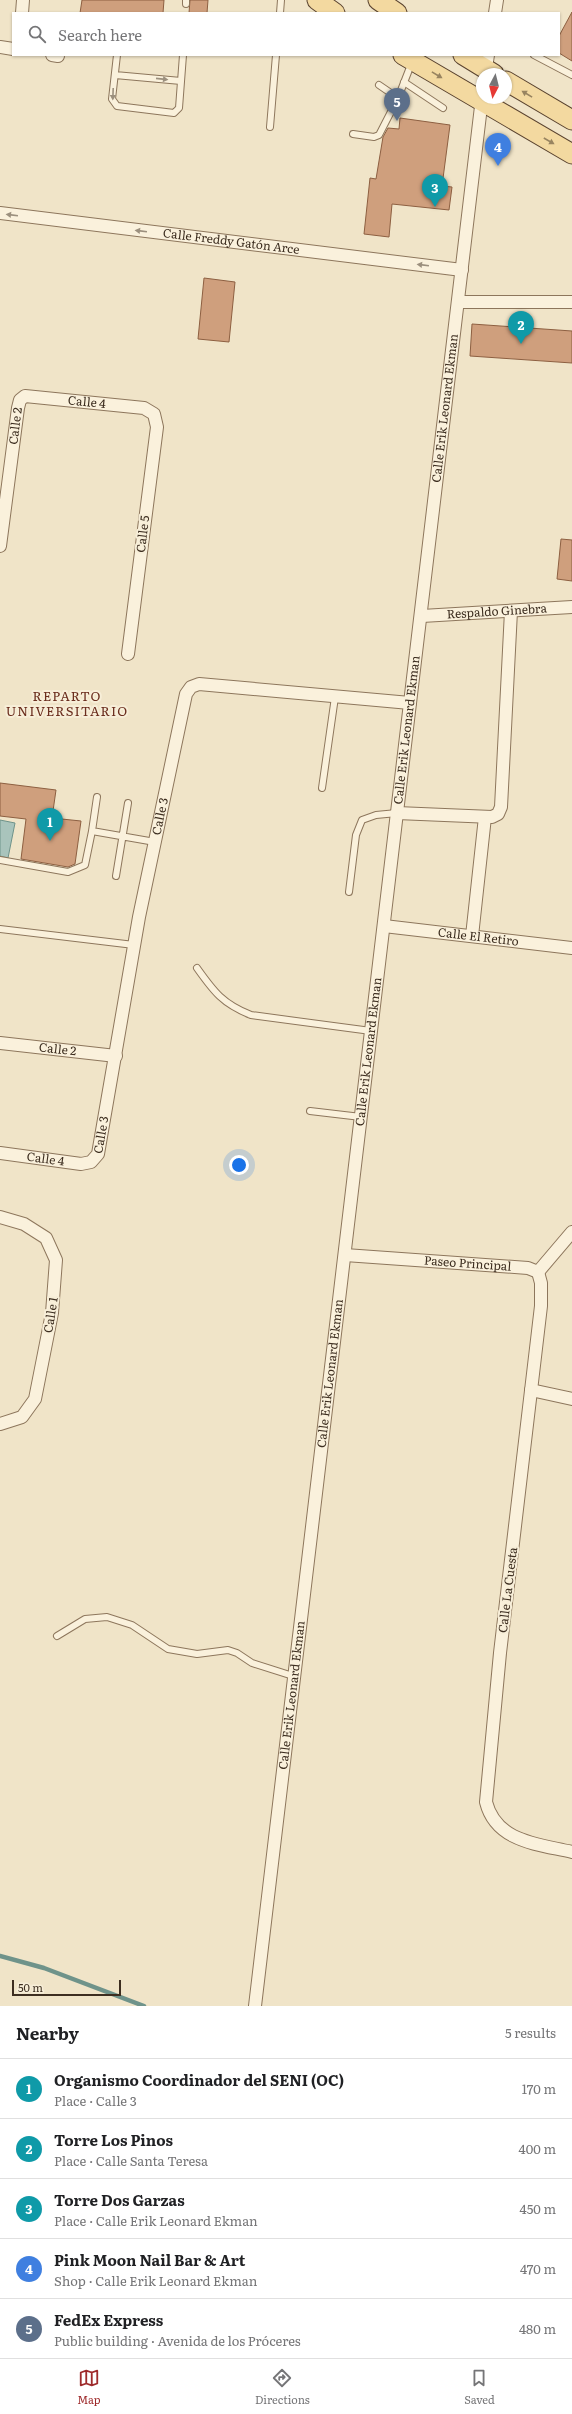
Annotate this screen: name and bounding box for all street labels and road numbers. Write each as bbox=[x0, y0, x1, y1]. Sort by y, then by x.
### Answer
street label: Calle Freddy Gatón Arce bbox=[162, 223, 301, 258]
street label: Calle Erik Leonard Ekman bbox=[426, 333, 462, 484]
street label: Calle 4 bbox=[67, 390, 107, 412]
street label: Calle 2 bbox=[3, 406, 26, 446]
street label: Calle 5 bbox=[131, 514, 153, 554]
street label: Respaldo Ginebra bbox=[446, 598, 548, 623]
street label: Calle Erik Leonard Ekman bbox=[388, 654, 424, 805]
street label: Calle 3 bbox=[147, 796, 172, 836]
street label: Calle El Retiro bbox=[437, 922, 520, 950]
street label: Calle Erik Leonard Ekman bbox=[350, 976, 385, 1127]
street label: Calle 2 bbox=[38, 1037, 77, 1059]
street label: Calle 3 bbox=[88, 1115, 112, 1155]
street label: Calle 4 bbox=[26, 1147, 66, 1170]
street label: Paseo Principal bbox=[424, 1251, 512, 1275]
street label: Calle 1 bbox=[38, 1295, 62, 1334]
street label: Calle Erik Leonard Ekman bbox=[311, 1298, 347, 1449]
street label: Calle La Cuesta bbox=[493, 1545, 521, 1634]
street label: Calle Erik Leonard Ekman bbox=[273, 1620, 309, 1770]

